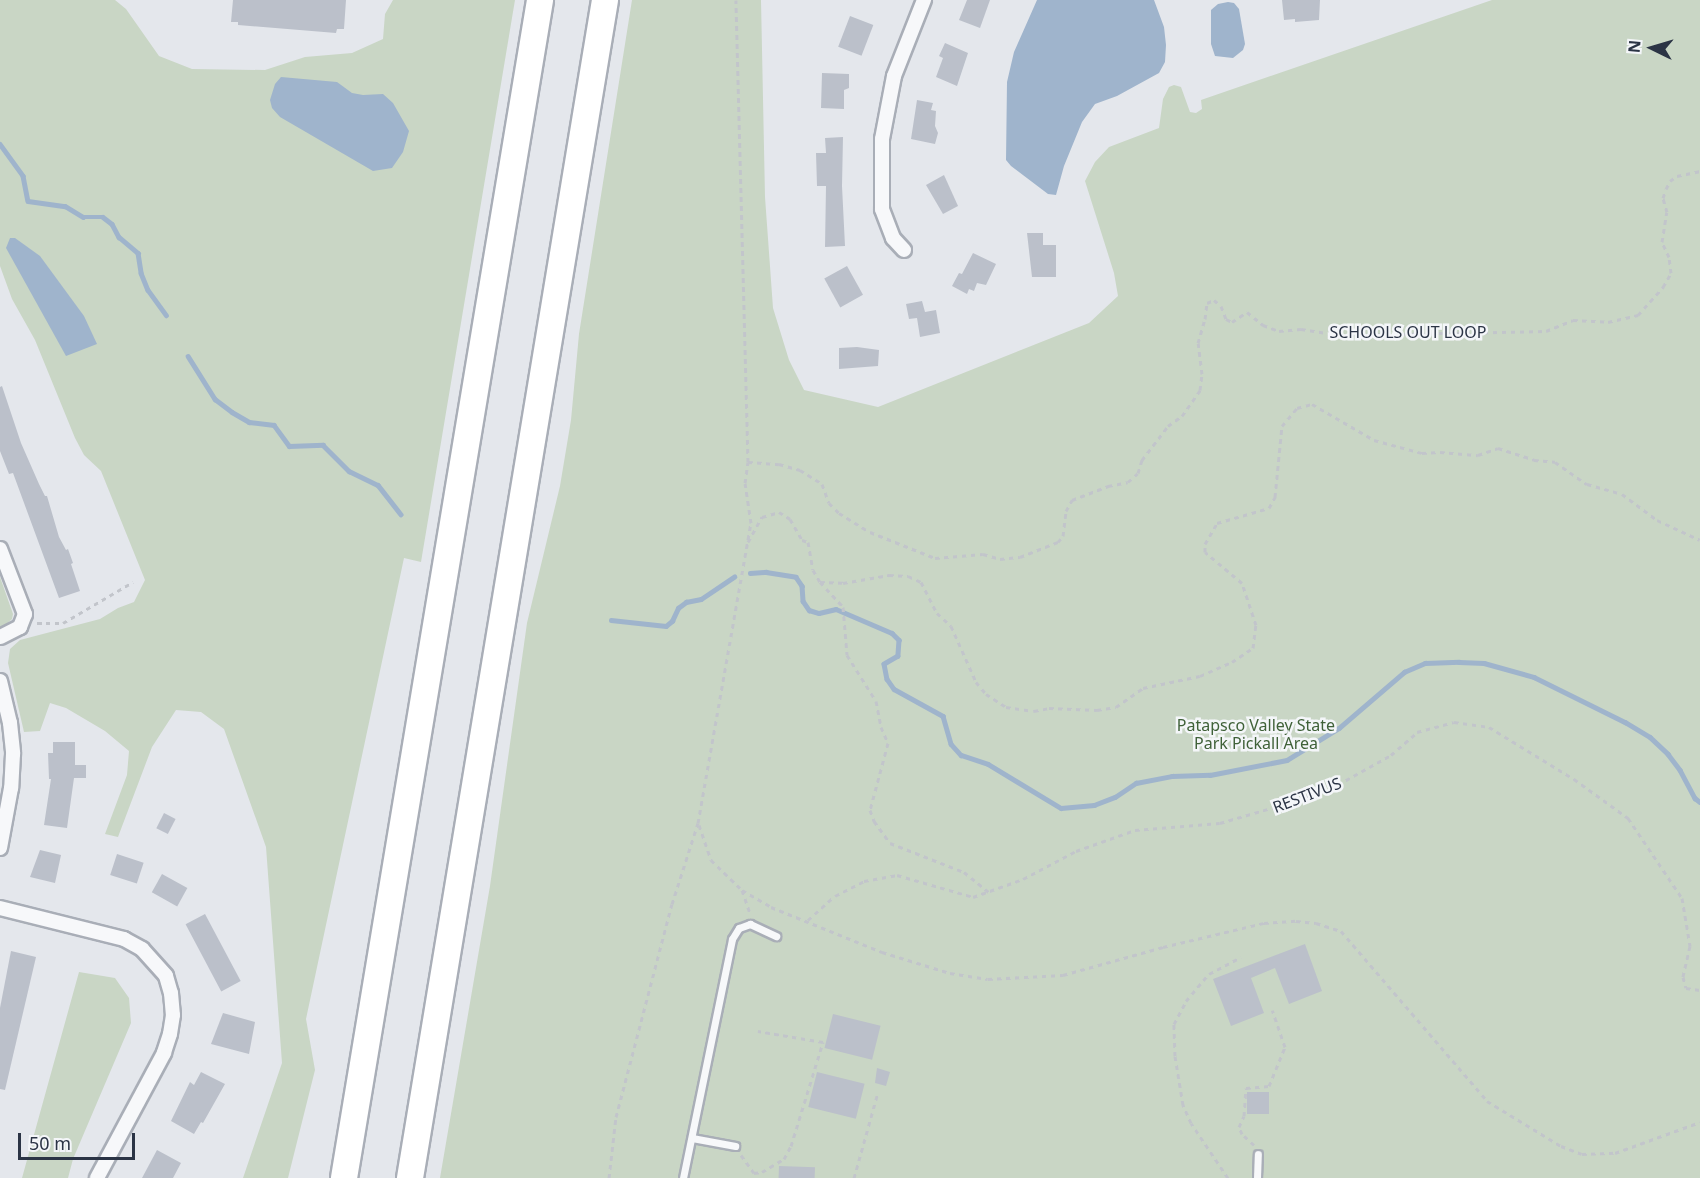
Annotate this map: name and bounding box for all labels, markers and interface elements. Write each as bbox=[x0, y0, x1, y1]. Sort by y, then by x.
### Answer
north arrow bbox=[1622, 18, 1682, 78]
text: N bbox=[1623, 39, 1646, 54]
street label: SCHOOLS OUT LOOP bbox=[1329, 322, 1487, 342]
park label: Patapsco Valley State Park Pickall Area bbox=[1177, 715, 1335, 753]
street label: RESTIVUS bbox=[1270, 773, 1344, 817]
scale bar bbox=[21, 1121, 138, 1159]
text: 50 m bbox=[29, 1131, 71, 1155]

